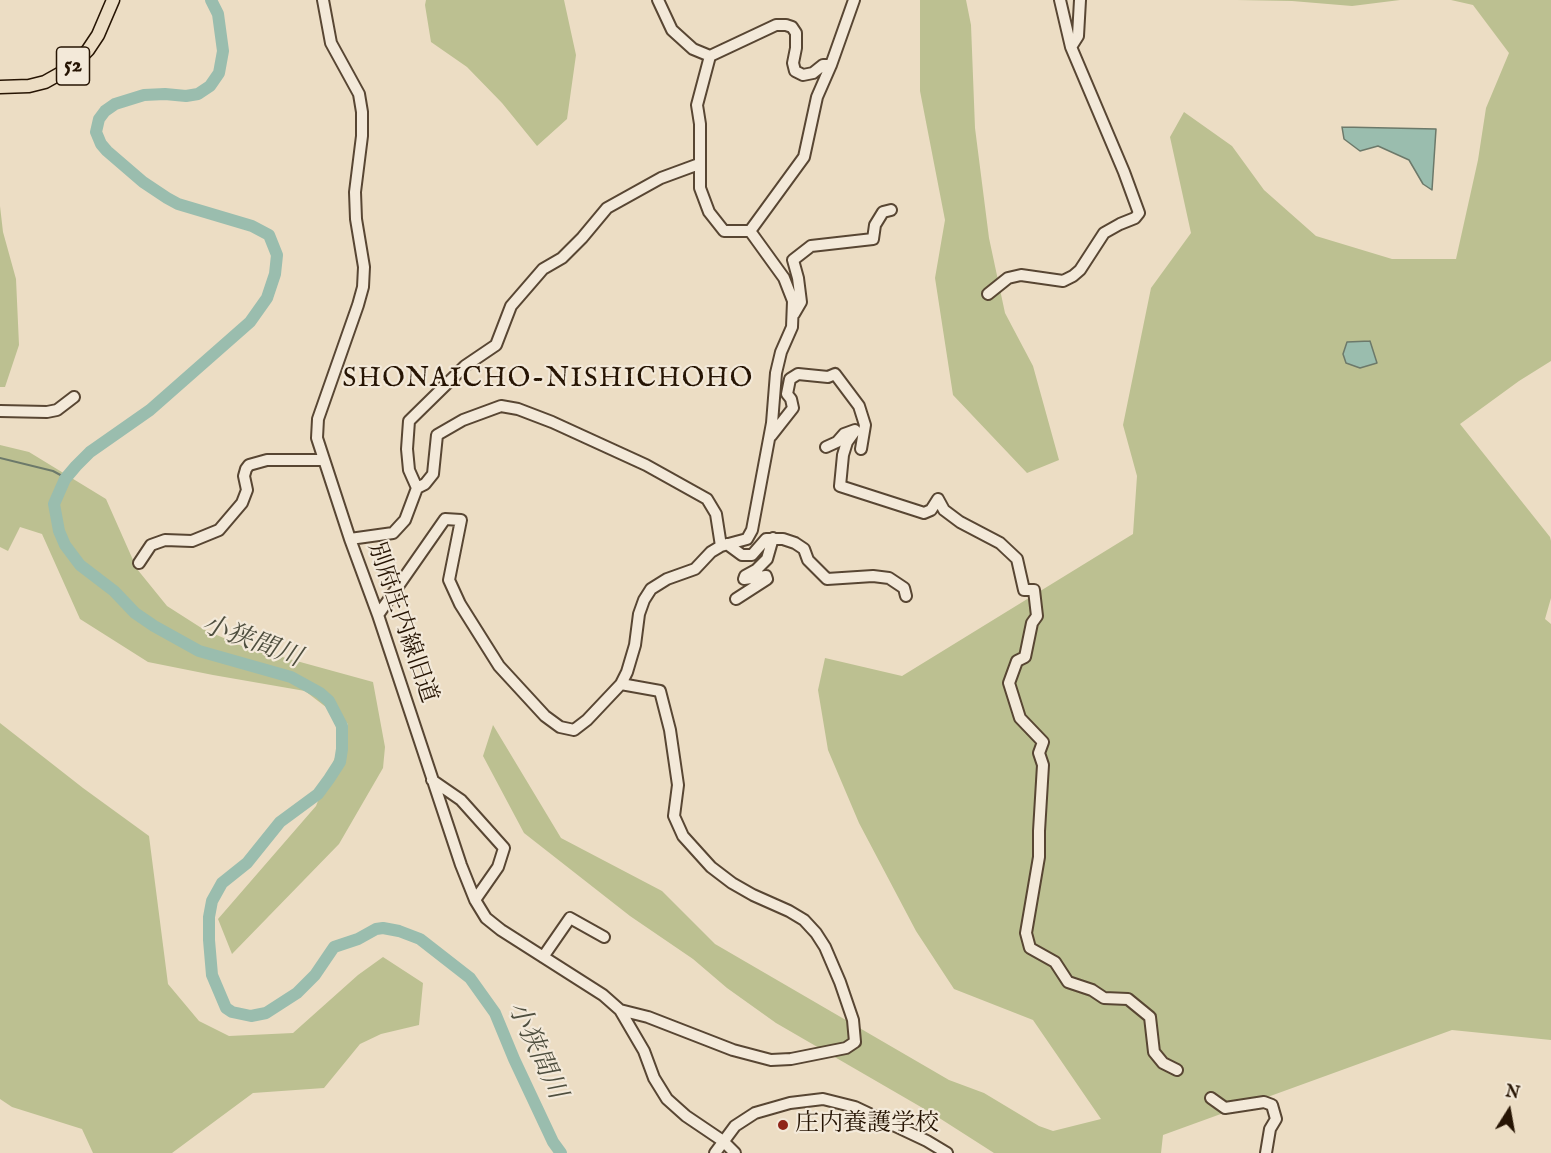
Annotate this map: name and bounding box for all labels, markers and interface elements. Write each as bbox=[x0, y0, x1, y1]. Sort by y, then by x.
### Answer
road number: 52 bbox=[56, 47, 90, 85]
district label: SHONAICHO-NISHICHOHO bbox=[342, 364, 754, 396]
street label: 別府庄内線旧道 bbox=[360, 539, 442, 707]
water label: 小狭間川 bbox=[197, 611, 305, 675]
water label: 小狭間川 bbox=[499, 997, 571, 1105]
north arrow bbox=[1479, 1081, 1539, 1141]
text: N bbox=[1504, 1082, 1521, 1104]
place label: 庄内養護学校 bbox=[795, 1111, 939, 1139]
marker: 庄内養護学校 bbox=[776, 1118, 790, 1132]

